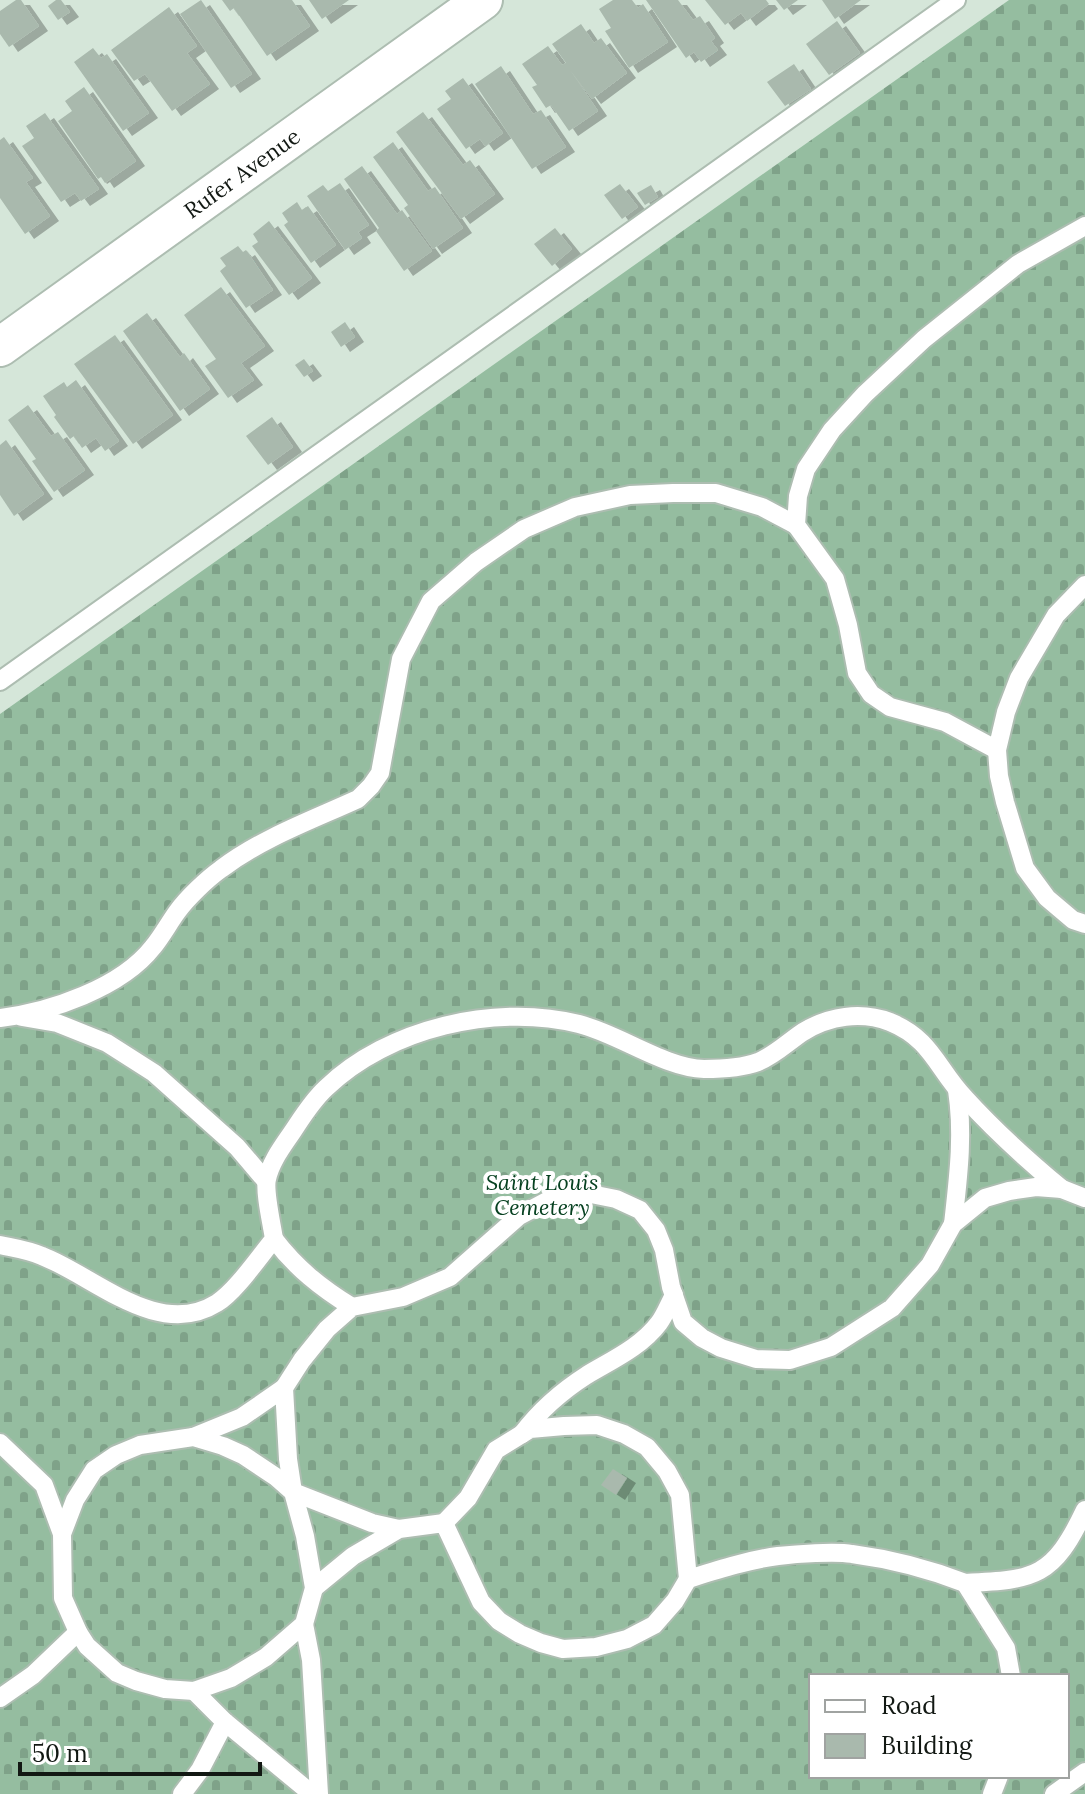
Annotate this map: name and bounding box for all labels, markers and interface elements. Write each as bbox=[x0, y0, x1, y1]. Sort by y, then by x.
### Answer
street label: Rufer Avenue bbox=[179, 122, 306, 224]
park label: Saint Louis Cemetery bbox=[486, 1168, 598, 1221]
legend bbox=[809, 1674, 1069, 1778]
text: Road bbox=[881, 1690, 937, 1721]
scale bar bbox=[20, 1726, 260, 1776]
text: Building bbox=[881, 1730, 973, 1761]
text: 50 m bbox=[32, 1738, 88, 1769]

